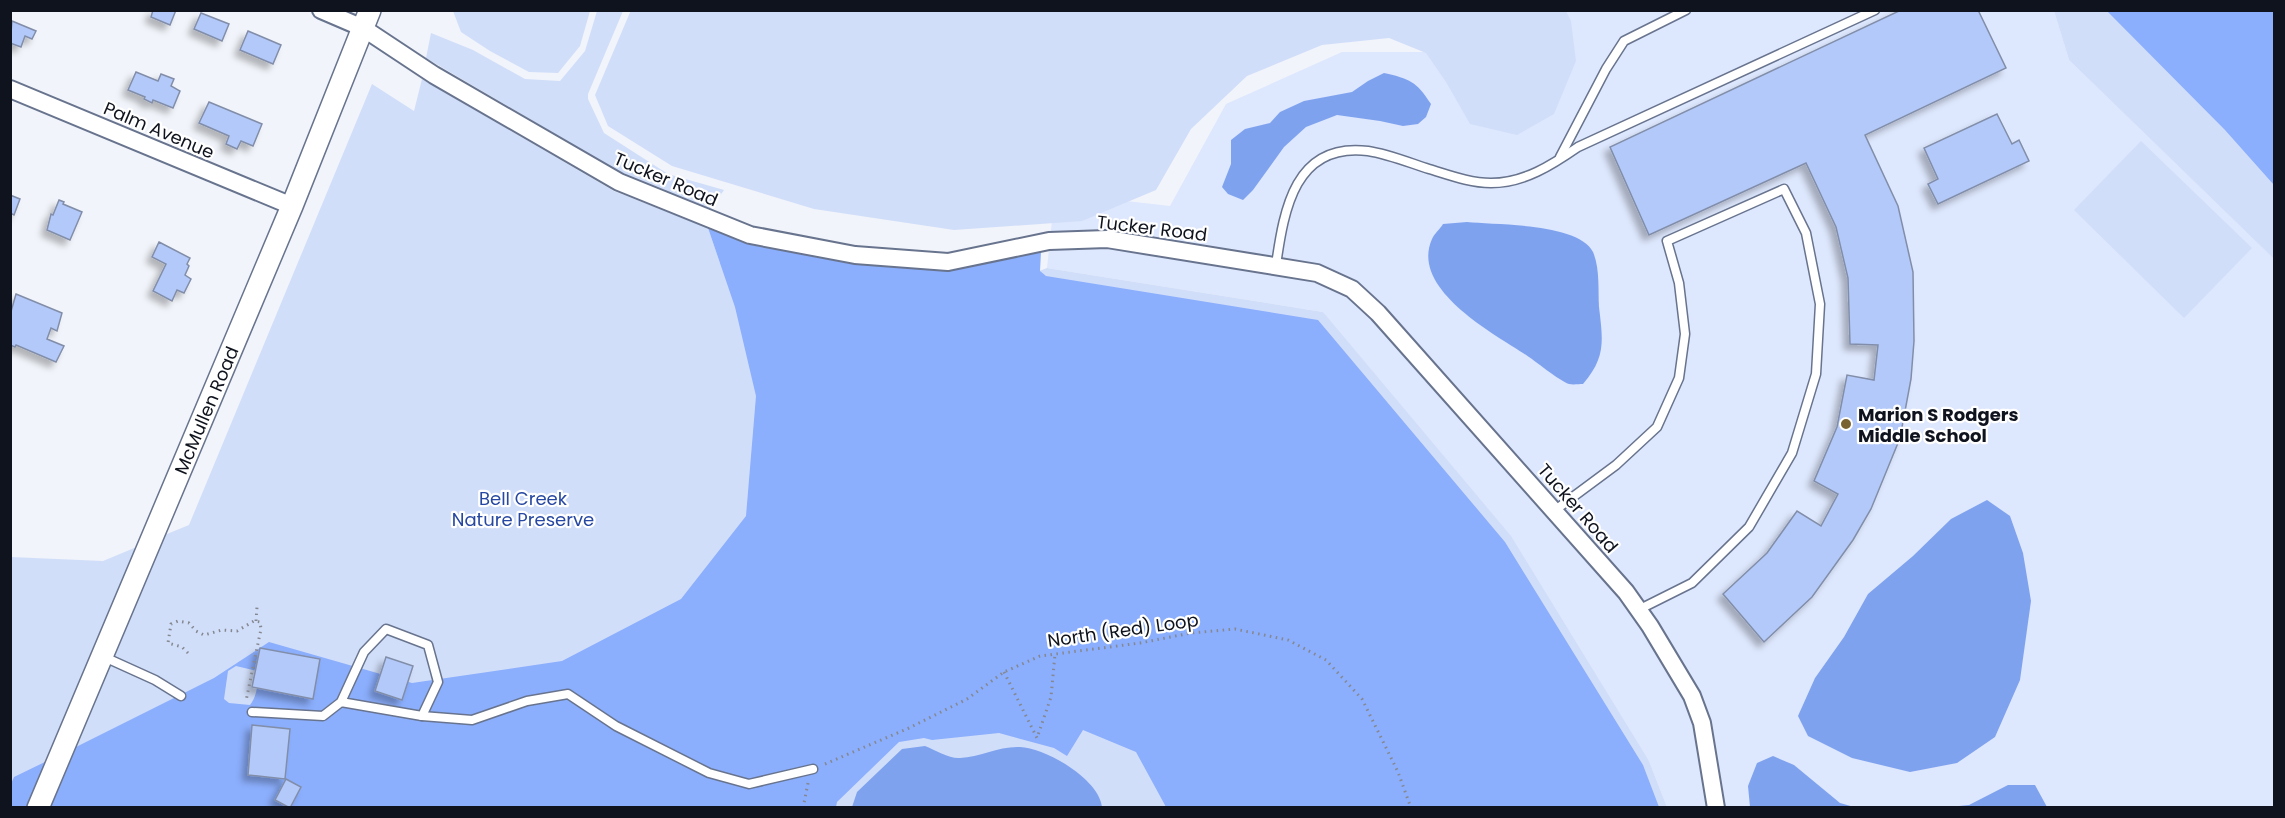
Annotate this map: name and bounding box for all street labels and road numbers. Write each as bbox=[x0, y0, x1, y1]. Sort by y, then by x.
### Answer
street label: Palm Avenue bbox=[100, 95, 218, 165]
street label: Tucker Road bbox=[610, 146, 722, 212]
street label: Tucker Road bbox=[1095, 209, 1209, 247]
street label: McMullen Road bbox=[168, 342, 244, 478]
street label: Tucker Road bbox=[1532, 458, 1624, 558]
street label: North (Red) Loop bbox=[1046, 607, 1200, 653]

